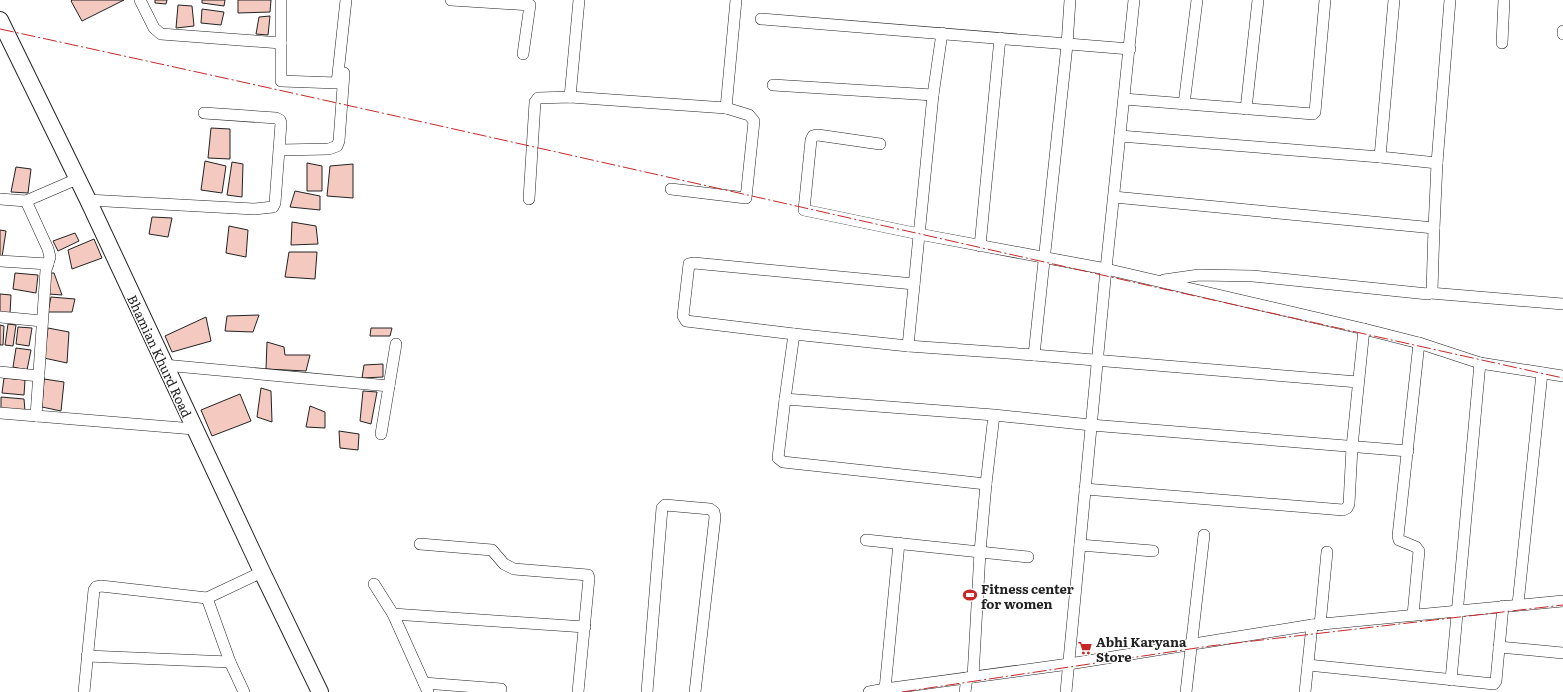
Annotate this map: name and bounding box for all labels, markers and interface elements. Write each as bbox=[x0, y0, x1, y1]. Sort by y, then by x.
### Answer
street label: Bhamian Khurd Road bbox=[123, 291, 197, 421]
place label: Fitness center for women bbox=[981, 579, 1074, 613]
sports icon: Fitness center for women bbox=[962, 587, 978, 603]
place label: Abhi Karyana Store bbox=[1096, 632, 1187, 666]
supermarket icon: Abhi Karyana Store bbox=[1077, 640, 1093, 656]

